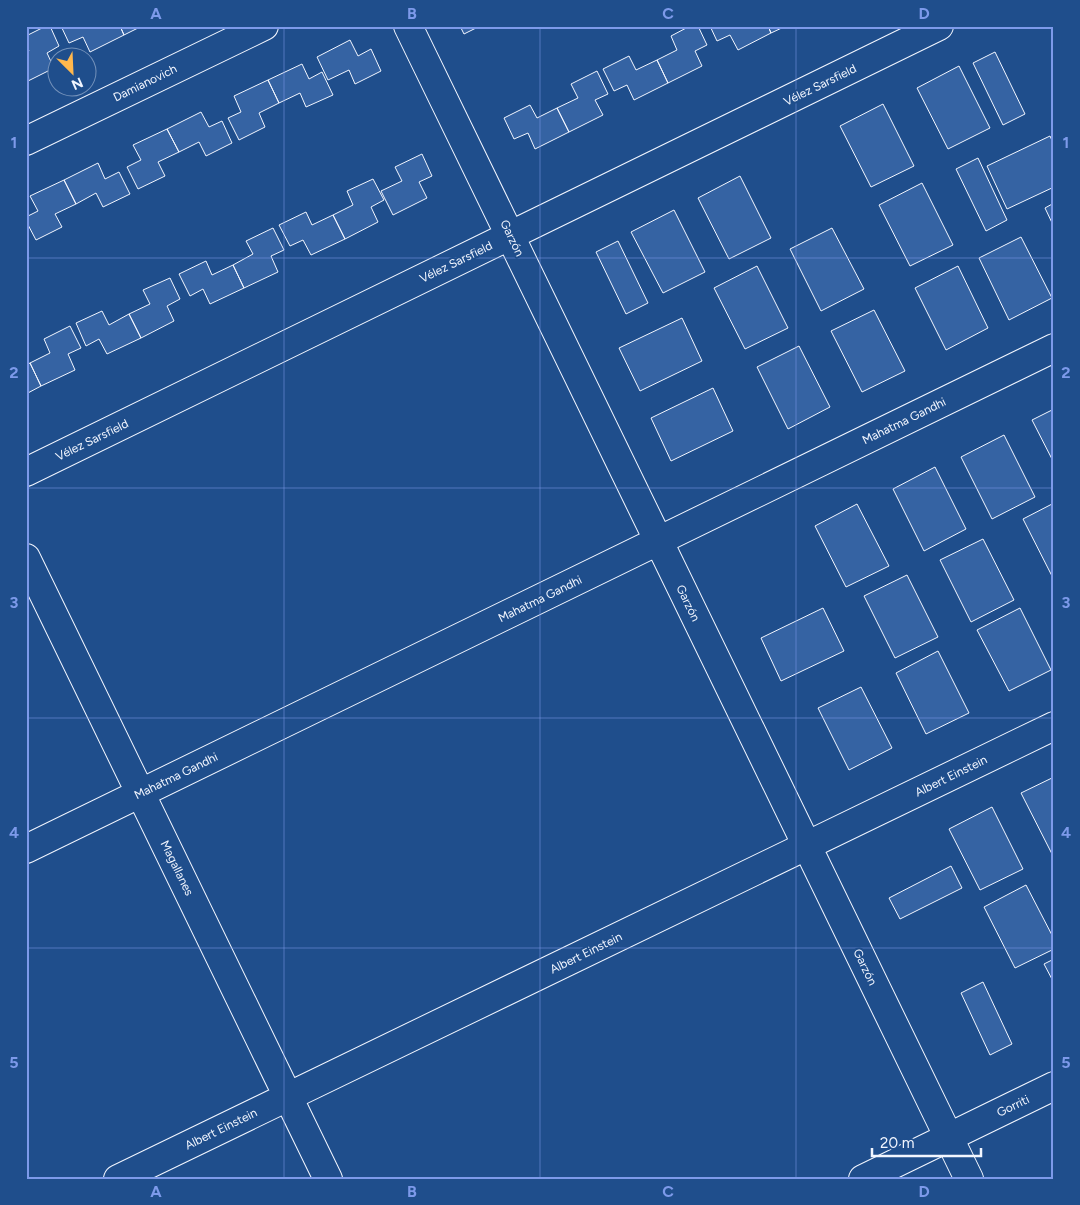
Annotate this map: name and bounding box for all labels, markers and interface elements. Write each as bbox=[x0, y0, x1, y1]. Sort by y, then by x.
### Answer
text: A bbox=[150, 4, 162, 23]
text: B bbox=[407, 4, 417, 23]
text: C bbox=[662, 4, 674, 23]
text: D bbox=[918, 4, 930, 23]
north arrow bbox=[48, 48, 98, 98]
street label: Damianovich bbox=[111, 61, 179, 104]
street label: Vélez Sarsfield bbox=[781, 61, 859, 109]
text: N bbox=[69, 73, 85, 93]
text: 1 bbox=[11, 133, 17, 152]
text: 1 bbox=[1063, 133, 1069, 152]
street label: Garzón bbox=[497, 217, 527, 259]
street label: Vélez Sarsfield bbox=[417, 238, 495, 286]
text: 2 bbox=[9, 363, 19, 382]
text: 2 bbox=[1061, 363, 1071, 382]
street label: Mahatma Gandhi bbox=[860, 395, 948, 447]
street label: Vélez Sarsfield bbox=[53, 416, 131, 464]
street label: Mahatma Gandhi bbox=[496, 573, 584, 625]
street label: Garzón bbox=[673, 582, 703, 624]
text: 3 bbox=[10, 593, 19, 612]
text: 3 bbox=[1062, 593, 1071, 612]
street label: Mahatma Gandhi bbox=[132, 750, 220, 802]
street label: Albert Einstein bbox=[913, 752, 990, 800]
text: 4 bbox=[9, 823, 19, 842]
text: 4 bbox=[1061, 823, 1071, 842]
street label: Magallanes bbox=[158, 838, 197, 898]
street label: Albert Einstein bbox=[548, 929, 625, 977]
street label: Garzón bbox=[850, 946, 880, 988]
text: 5 bbox=[9, 1053, 19, 1072]
text: 5 bbox=[1061, 1053, 1071, 1072]
street label: Gorriti bbox=[995, 1092, 1031, 1120]
street label: Albert Einstein bbox=[183, 1105, 260, 1153]
scale bar bbox=[872, 1125, 981, 1157]
text: 20 m bbox=[880, 1134, 914, 1152]
text: A bbox=[150, 1182, 162, 1201]
text: B bbox=[407, 1182, 417, 1201]
text: C bbox=[662, 1182, 674, 1201]
text: D bbox=[918, 1182, 930, 1201]

